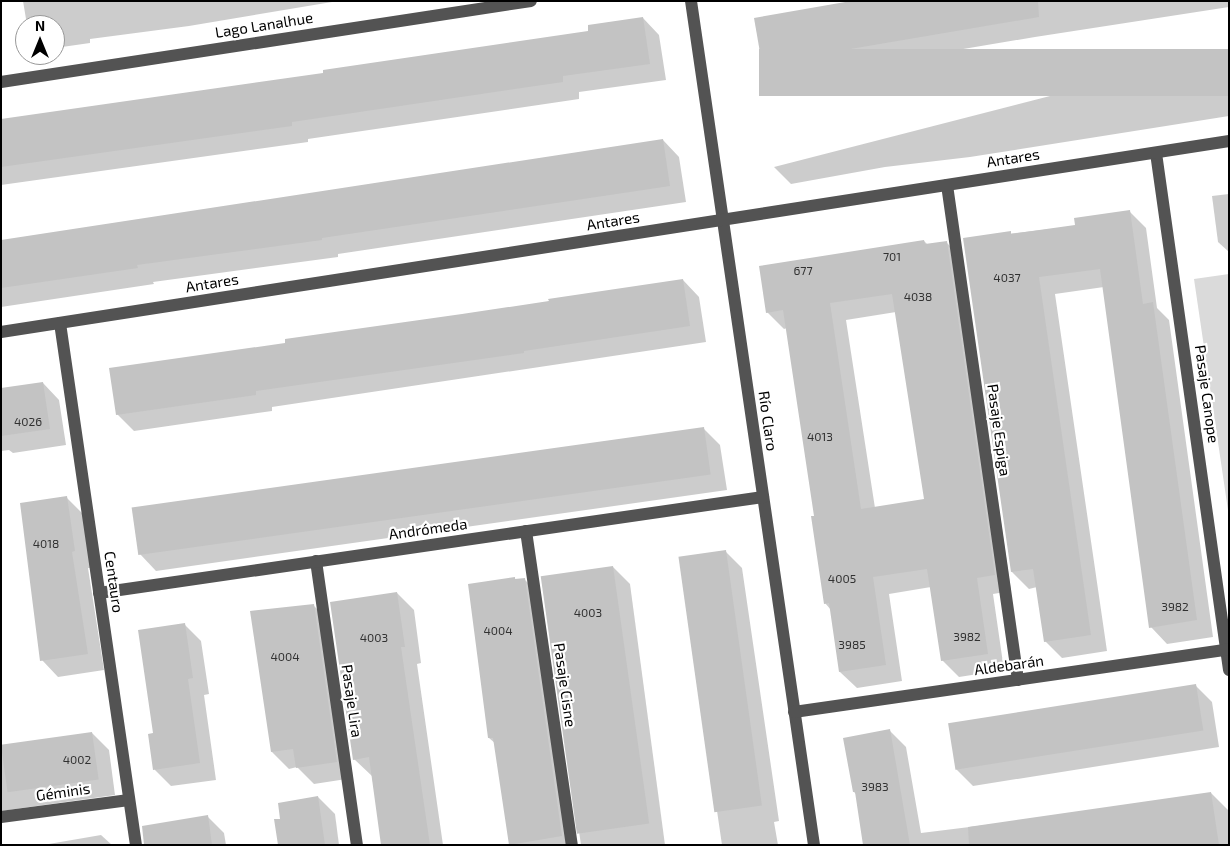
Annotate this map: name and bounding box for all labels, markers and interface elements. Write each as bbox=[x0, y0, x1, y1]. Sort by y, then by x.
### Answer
street label: Lago Lanalhue bbox=[214, 8, 314, 42]
north arrow bbox=[15, 15, 65, 65]
text: N bbox=[35, 17, 45, 34]
street label: Antares bbox=[985, 145, 1041, 171]
street label: Antares bbox=[585, 208, 641, 234]
house number: 701 bbox=[883, 250, 901, 264]
house number: 677 bbox=[793, 264, 813, 278]
street label: Antares bbox=[184, 270, 240, 296]
house number: 4037 bbox=[993, 271, 1021, 285]
house number: 4038 bbox=[904, 290, 932, 304]
street label: Pasaje Canope bbox=[1191, 344, 1223, 444]
street label: Pasaje Espiga bbox=[984, 383, 1014, 477]
street label: Río Claro bbox=[755, 390, 781, 452]
house number: 4026 bbox=[14, 415, 42, 429]
house number: 4013 bbox=[807, 430, 833, 444]
street label: Andrómeda bbox=[388, 515, 468, 543]
house number: 4018 bbox=[33, 537, 59, 551]
street label: Centauro bbox=[101, 550, 127, 614]
house number: 4005 bbox=[828, 572, 856, 586]
house number: 3982 bbox=[1161, 600, 1189, 614]
house number: 4003 bbox=[574, 606, 602, 620]
house number: 4004 bbox=[483, 624, 513, 638]
house number: 3982 bbox=[953, 630, 981, 644]
house number: 4003 bbox=[360, 631, 388, 645]
house number: 3985 bbox=[838, 638, 866, 652]
street label: Pasaje Cisne bbox=[550, 642, 580, 728]
house number: 4004 bbox=[270, 650, 300, 664]
street label: Aldebarán bbox=[973, 651, 1045, 679]
street label: Pasaje Lira bbox=[338, 663, 366, 739]
house number: 4002 bbox=[63, 753, 91, 767]
street label: Géminis bbox=[35, 779, 91, 805]
house number: 3983 bbox=[861, 780, 889, 794]

